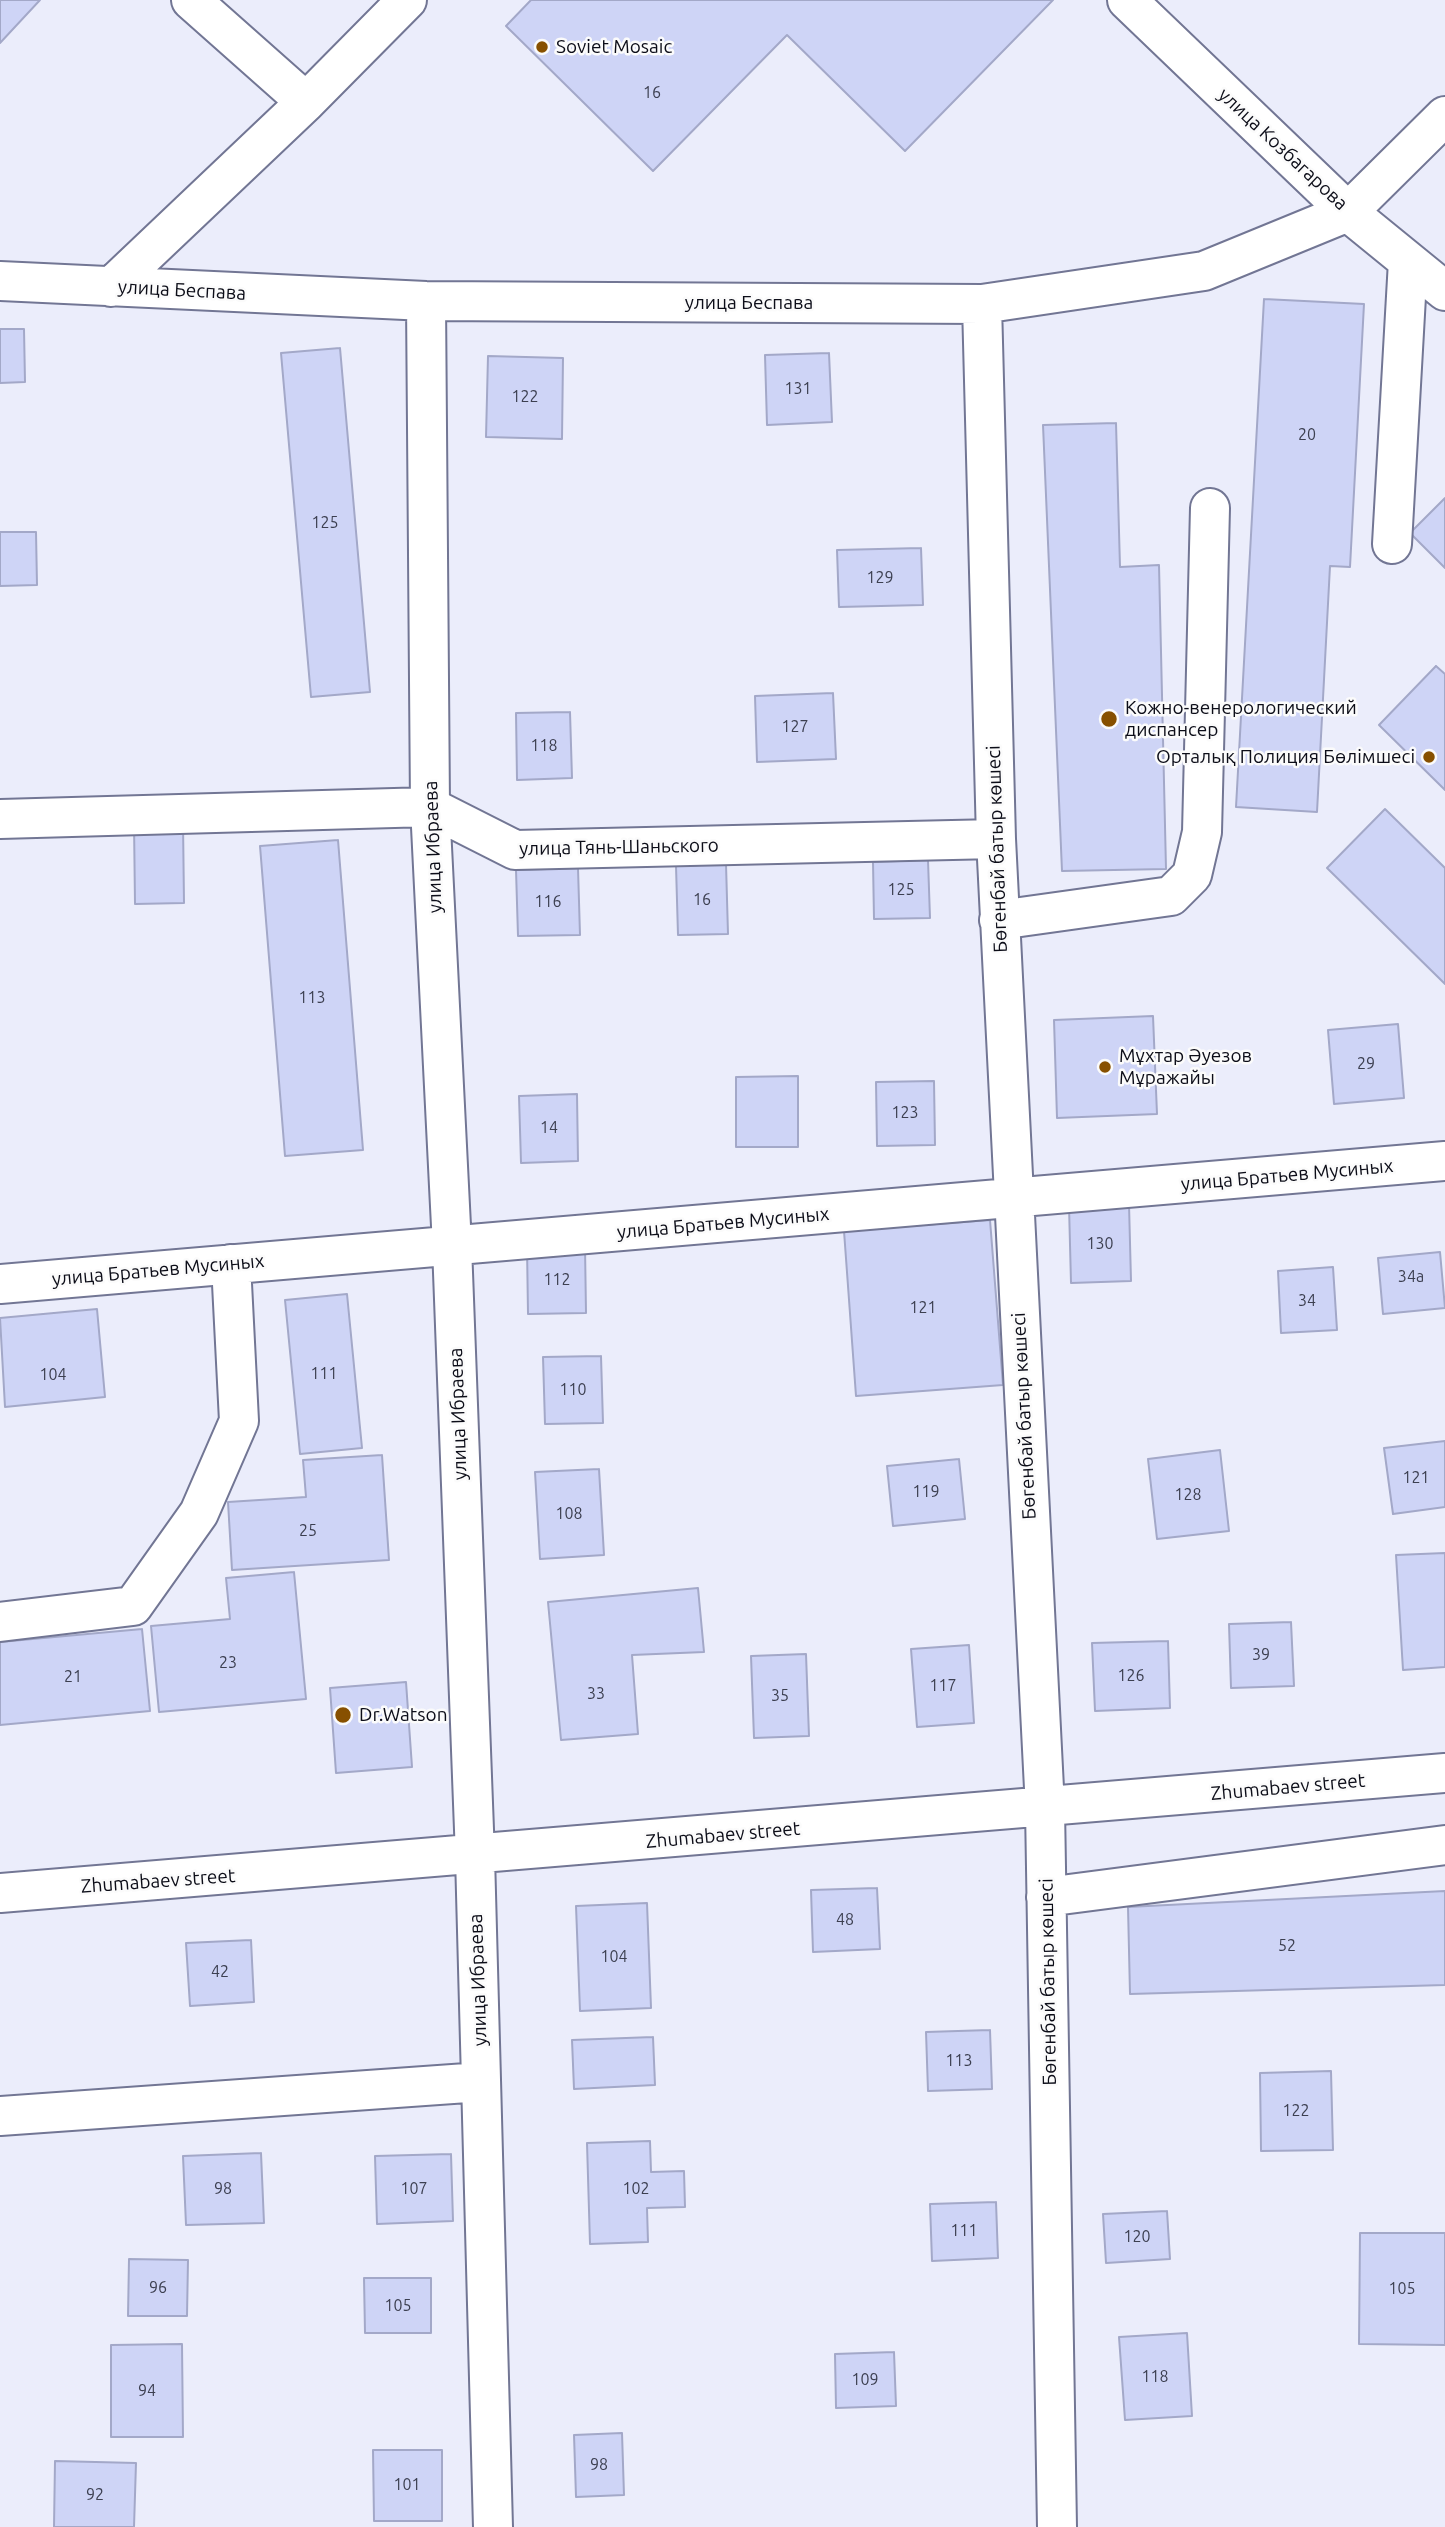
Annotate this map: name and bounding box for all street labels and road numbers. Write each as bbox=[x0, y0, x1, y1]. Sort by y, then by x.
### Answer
street label: улица Козбагарова bbox=[1214, 83, 1352, 215]
street label: улица Беспава bbox=[117, 275, 247, 305]
street label: улица Беспава bbox=[685, 292, 813, 314]
street label: Бөгенбай батыр көшесі bbox=[982, 745, 1012, 953]
street label: улица Ибраева bbox=[419, 780, 447, 914]
street label: улица Тянь-Шаньского bbox=[519, 834, 719, 860]
street label: улица Братьев Мусиных bbox=[1180, 1154, 1394, 1196]
street label: улица Братьев Мусиных bbox=[616, 1202, 830, 1244]
street label: улица Братьев Мусиных bbox=[51, 1249, 265, 1291]
street label: Бөгенбай батыр көшесі bbox=[1007, 1312, 1041, 1520]
street label: улица Ибраева bbox=[444, 1347, 472, 1481]
street label: Zhumabaev street bbox=[1210, 1769, 1366, 1805]
street label: Zhumabaev street bbox=[645, 1817, 801, 1853]
street label: Zhumabaev street bbox=[80, 1864, 236, 1898]
street label: Бөгенбай батыр көшесі bbox=[1035, 1878, 1061, 2086]
street label: улица Ибраева bbox=[464, 1913, 492, 2047]

